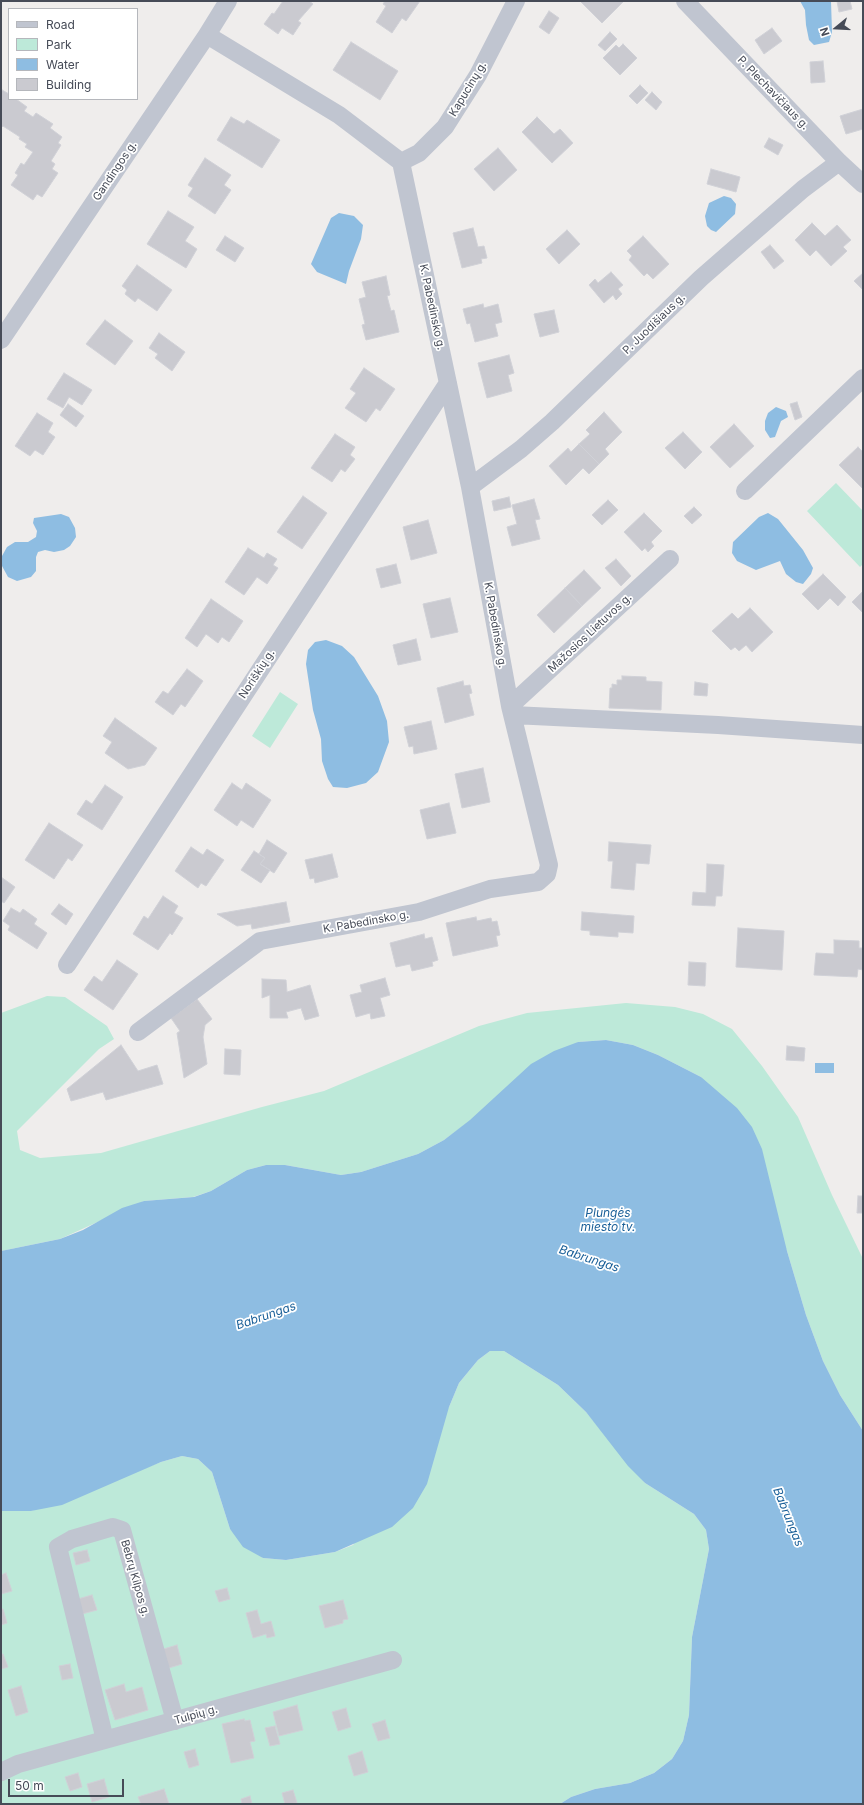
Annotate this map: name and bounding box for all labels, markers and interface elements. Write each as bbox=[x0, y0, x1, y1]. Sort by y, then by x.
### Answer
legend bbox=[8, 8, 138, 100]
north arrow bbox=[816, 8, 856, 48]
text: Road bbox=[46, 17, 75, 32]
text: N bbox=[817, 26, 833, 38]
text: Park bbox=[46, 37, 72, 52]
street label: P. Plechavičiaus g. bbox=[735, 53, 811, 133]
text: Water bbox=[46, 57, 79, 72]
street label: Kapucinų g. bbox=[446, 59, 490, 119]
text: Building bbox=[46, 77, 91, 92]
street label: Gandingos g. bbox=[90, 139, 140, 203]
street label: K. Pabedinsko g. bbox=[416, 263, 448, 351]
street label: P. Juodišiaus g. bbox=[620, 291, 688, 357]
street label: K. Pabedinsko g. bbox=[481, 581, 509, 669]
street label: Mažosios Lietuvos g. bbox=[546, 591, 634, 675]
street label: Noriškių g. bbox=[236, 647, 278, 701]
street label: K. Pabedinsko g. bbox=[322, 908, 410, 936]
water label: Plungės miesto tv. bbox=[581, 1206, 635, 1234]
water label: Babrungas bbox=[557, 1243, 621, 1275]
water label: Babrungas bbox=[234, 1299, 298, 1333]
water label: Babrungas bbox=[770, 1485, 806, 1549]
street label: Bebrų Kilpos g. bbox=[118, 1538, 152, 1618]
street label: Tulpių g. bbox=[173, 1703, 219, 1727]
scale bar bbox=[10, 1771, 126, 1797]
text: 50 m bbox=[15, 1778, 44, 1793]

